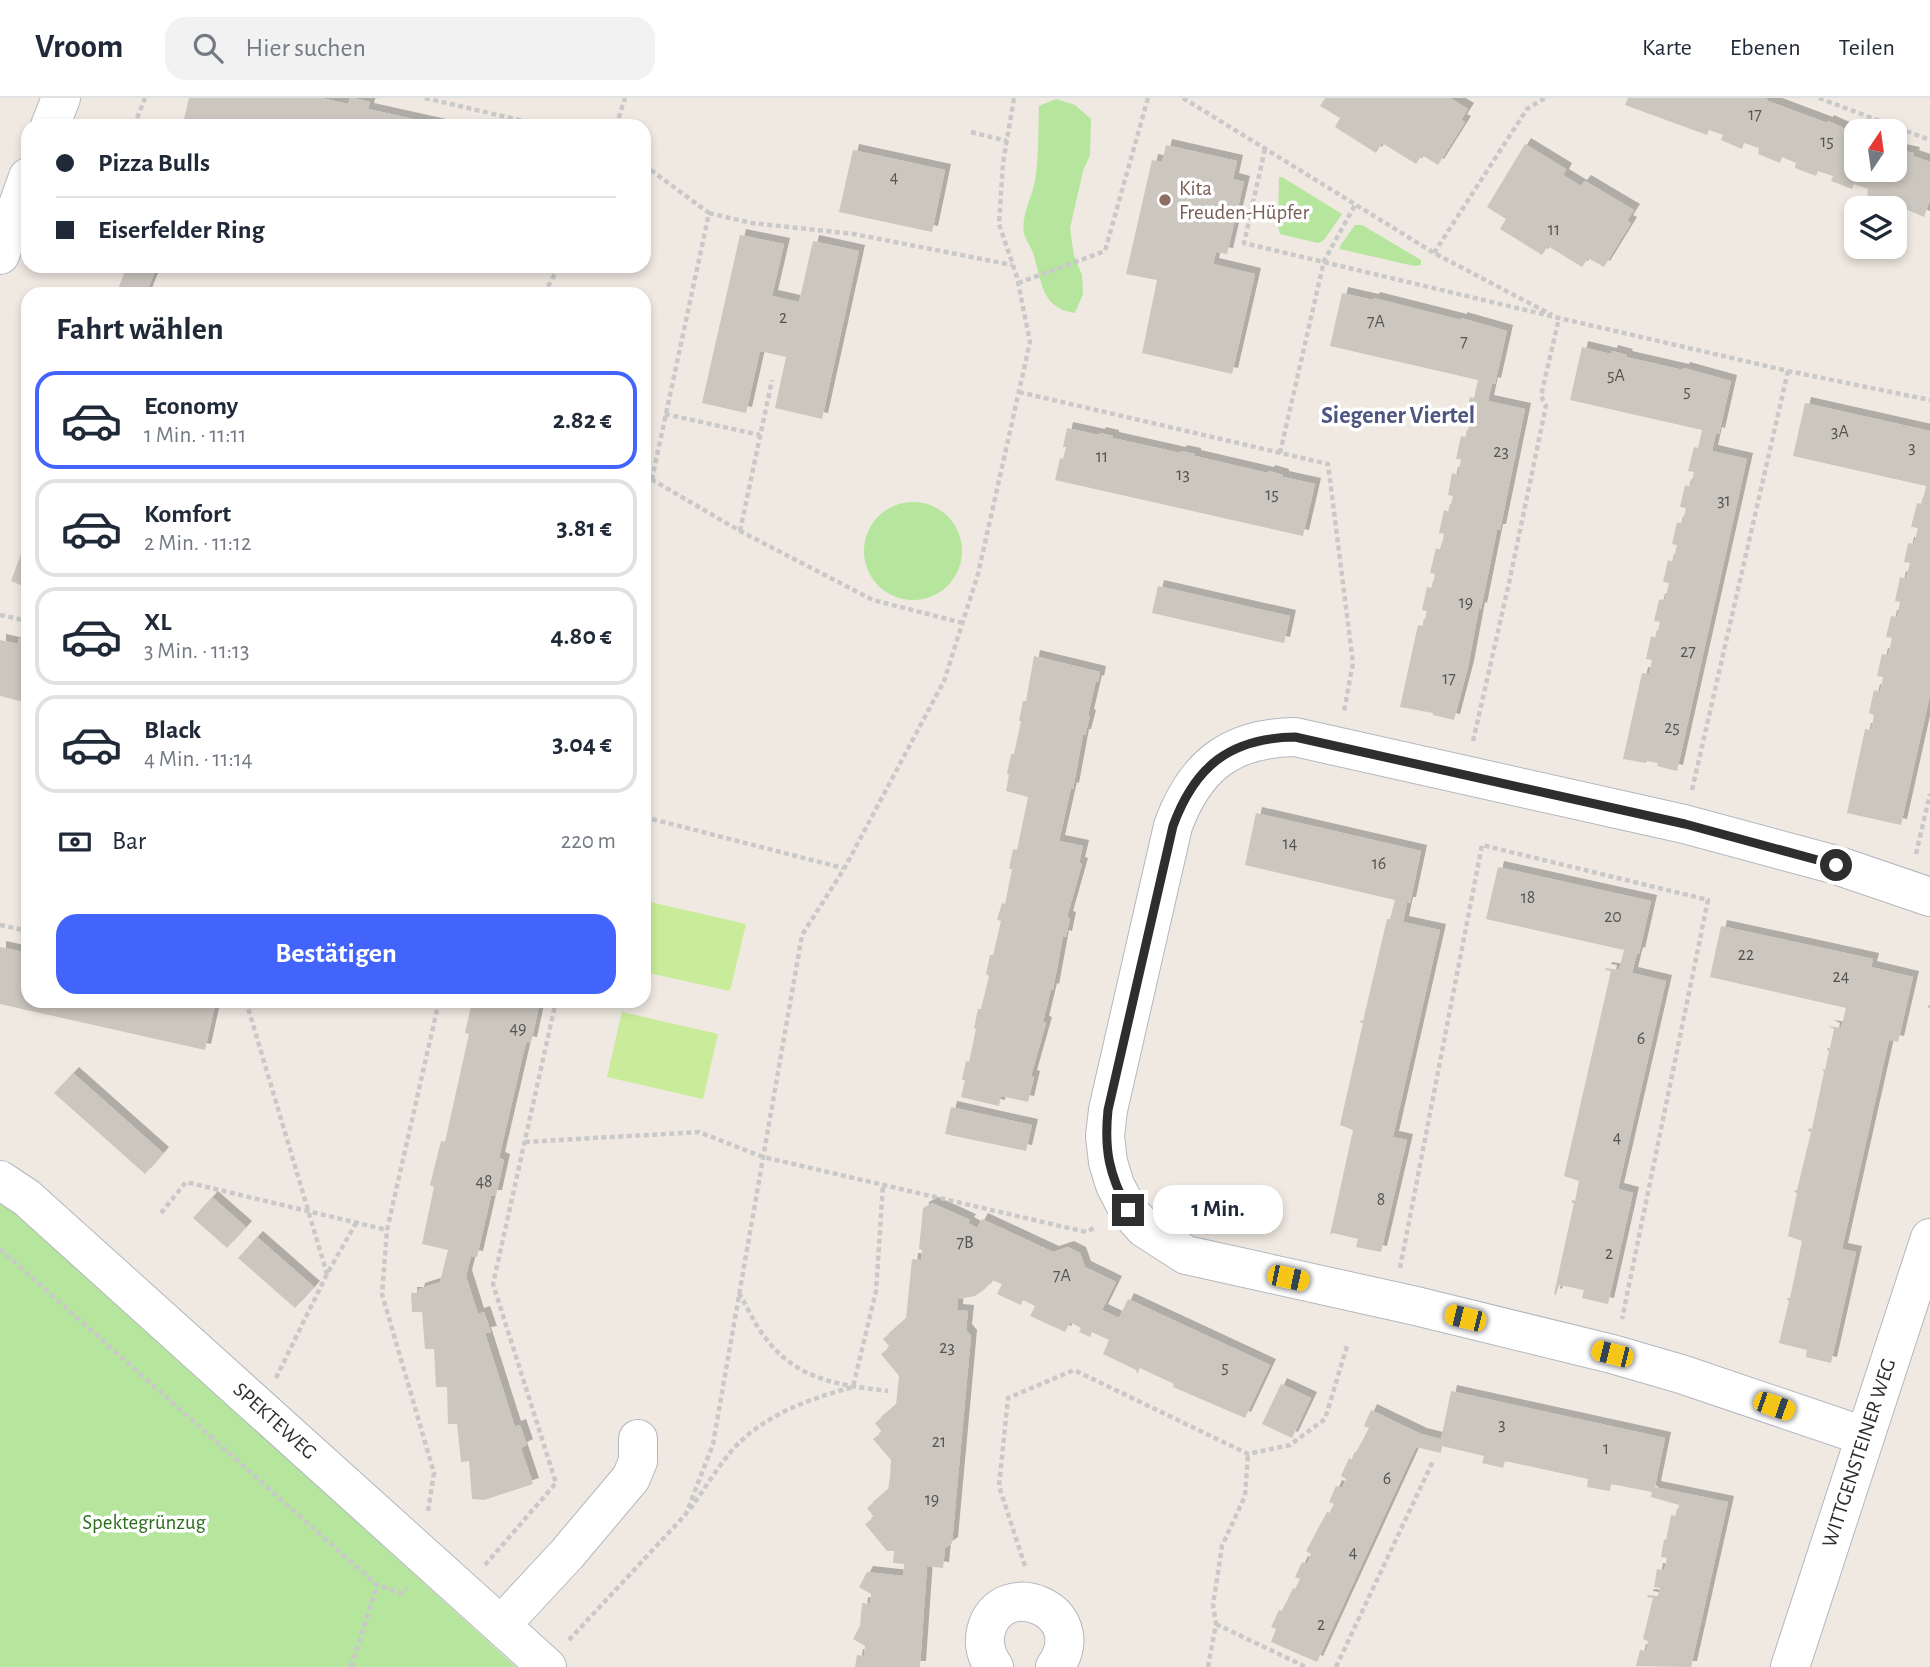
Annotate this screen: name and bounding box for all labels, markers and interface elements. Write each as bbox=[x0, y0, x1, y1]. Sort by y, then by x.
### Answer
search box bbox=[165, 17, 655, 80]
icon: search bbox=[189, 29, 227, 67]
text: Vroom bbox=[35, 31, 123, 64]
text: Hier suchen bbox=[245, 35, 366, 61]
text: Karte bbox=[1642, 36, 1692, 60]
text: Ebenen bbox=[1730, 36, 1801, 60]
text: Teilen bbox=[1839, 36, 1895, 60]
house number: 17 bbox=[1748, 106, 1762, 124]
north arrow bbox=[1844, 119, 1908, 182]
map controls bbox=[1844, 119, 1907, 259]
house number: 15 bbox=[1820, 133, 1834, 151]
text: Pizza Bulls bbox=[98, 150, 210, 176]
house number: 4 bbox=[890, 169, 899, 187]
place label: Kita Freuden-Hüpfer bbox=[1179, 178, 1309, 223]
marker: Kita Freuden-Hüpfer bbox=[1157, 192, 1173, 208]
button: layers bbox=[1844, 196, 1907, 259]
text: Eiserfelder Ring bbox=[98, 217, 264, 243]
house number: 11 bbox=[1548, 221, 1560, 239]
house number: 2 bbox=[779, 309, 787, 327]
text: Fahrt wählen bbox=[56, 313, 224, 345]
house number: 7A bbox=[1367, 313, 1386, 331]
house number: 7 bbox=[1460, 333, 1468, 351]
house number: 5A bbox=[1607, 367, 1626, 385]
house number: 5 bbox=[1683, 383, 1691, 401]
icon: car bbox=[60, 389, 123, 452]
text: Economy bbox=[144, 393, 238, 419]
district label: Siegener Viertel bbox=[1321, 404, 1475, 428]
text: 2.82 € bbox=[553, 407, 612, 433]
house number: 3A bbox=[1831, 423, 1850, 441]
text: 1 Min. · 11:11 bbox=[144, 424, 246, 447]
house number: 3 bbox=[1908, 439, 1916, 457]
house number: 23 bbox=[1493, 443, 1509, 461]
house number: 11 bbox=[1096, 448, 1108, 466]
house number: 13 bbox=[1176, 466, 1190, 484]
house number: 15 bbox=[1265, 486, 1279, 504]
house number: 31 bbox=[1717, 492, 1731, 510]
icon: car bbox=[60, 497, 123, 560]
text: Komfort bbox=[144, 501, 231, 527]
text: 3.81 € bbox=[557, 515, 612, 541]
text: 2 Min. · 11:12 bbox=[144, 532, 251, 555]
house number: 19 bbox=[1459, 594, 1473, 612]
icon: car bbox=[60, 605, 123, 668]
text: XL bbox=[144, 609, 171, 635]
text: 4.80 € bbox=[551, 623, 612, 649]
text: 3 Min. · 11:13 bbox=[144, 640, 249, 663]
house number: 27 bbox=[1680, 643, 1696, 661]
house number: 17 bbox=[1442, 670, 1456, 688]
icon: car bbox=[60, 713, 123, 776]
text: Black bbox=[144, 717, 201, 743]
house number: 25 bbox=[1664, 719, 1680, 737]
text: 3.04 € bbox=[552, 731, 612, 757]
text: 4 Min. · 11:14 bbox=[144, 748, 253, 771]
icon: cash bbox=[56, 823, 94, 861]
text: Bar bbox=[112, 828, 146, 854]
text: 220 m bbox=[561, 830, 616, 853]
house number: 14 bbox=[1283, 835, 1298, 853]
route start bbox=[1820, 849, 1852, 881]
house number: 16 bbox=[1372, 855, 1386, 873]
house number: 18 bbox=[1521, 889, 1535, 907]
house number: 20 bbox=[1604, 908, 1622, 926]
button: Bestätigen bbox=[56, 914, 616, 994]
house number: 22 bbox=[1738, 946, 1754, 964]
house number: 24 bbox=[1833, 968, 1850, 986]
house number: 49 bbox=[509, 1020, 527, 1038]
house number: 6 bbox=[1637, 1030, 1645, 1048]
house number: 4 bbox=[1613, 1129, 1622, 1147]
house number: 48 bbox=[475, 1173, 493, 1191]
callout: 1 Min. bbox=[1152, 1186, 1282, 1234]
house number: 8 bbox=[1377, 1191, 1385, 1209]
route end bbox=[1112, 1194, 1144, 1226]
text: 1 Min. bbox=[1191, 1198, 1245, 1221]
house number: 7B bbox=[956, 1234, 974, 1252]
house number: 2 bbox=[1605, 1245, 1613, 1263]
car bbox=[1266, 1263, 1311, 1293]
house number: 7A bbox=[1053, 1267, 1072, 1285]
car bbox=[1443, 1303, 1488, 1333]
house number: 23 bbox=[939, 1339, 955, 1357]
car bbox=[1590, 1339, 1635, 1369]
street label: WITTGENSTEINER WEG bbox=[1819, 1356, 1899, 1550]
house number: 5 bbox=[1221, 1359, 1229, 1377]
street label: SPEKTEWEG bbox=[229, 1378, 321, 1464]
car bbox=[1751, 1389, 1798, 1423]
house number: 3 bbox=[1498, 1416, 1506, 1434]
house number: 21 bbox=[932, 1433, 946, 1451]
house number: 1 bbox=[1603, 1440, 1609, 1458]
house number: 6 bbox=[1383, 1470, 1391, 1488]
house number: 19 bbox=[925, 1491, 939, 1509]
park label: Spektegrünzug bbox=[82, 1512, 207, 1533]
house number: 4 bbox=[1349, 1544, 1358, 1562]
house number: 2 bbox=[1317, 1616, 1325, 1634]

